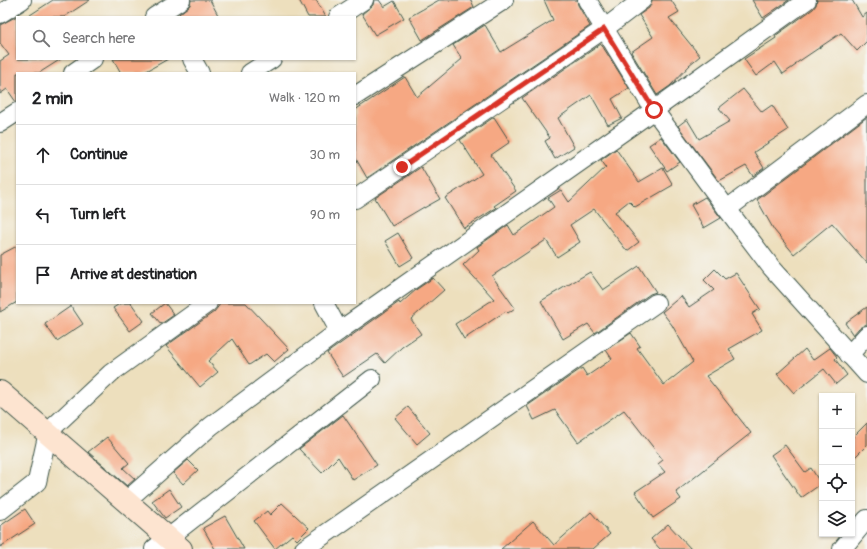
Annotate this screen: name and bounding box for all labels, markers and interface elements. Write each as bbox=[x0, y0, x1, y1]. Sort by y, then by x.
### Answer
search box bbox=[16, 16, 356, 60]
icon: search bbox=[30, 27, 52, 49]
text: Search here bbox=[62, 29, 135, 48]
text: 2 min bbox=[32, 88, 73, 109]
text: Walk · 120 m bbox=[269, 90, 340, 106]
route start bbox=[645, 101, 663, 119]
icon: ahead bbox=[32, 144, 54, 166]
text: Continue bbox=[70, 145, 128, 164]
text: 30 m bbox=[310, 147, 340, 163]
route end bbox=[393, 158, 411, 176]
icon: left bbox=[32, 204, 54, 226]
text: Turn left bbox=[70, 205, 126, 224]
text: 90 m bbox=[310, 207, 340, 223]
icon: arrive bbox=[32, 264, 54, 286]
text: Arrive at destination bbox=[70, 265, 197, 284]
map controls bbox=[819, 393, 855, 537]
button: + bbox=[819, 393, 855, 429]
button: − bbox=[819, 429, 855, 465]
button: locate bbox=[819, 465, 855, 501]
button: layers bbox=[819, 501, 855, 537]

